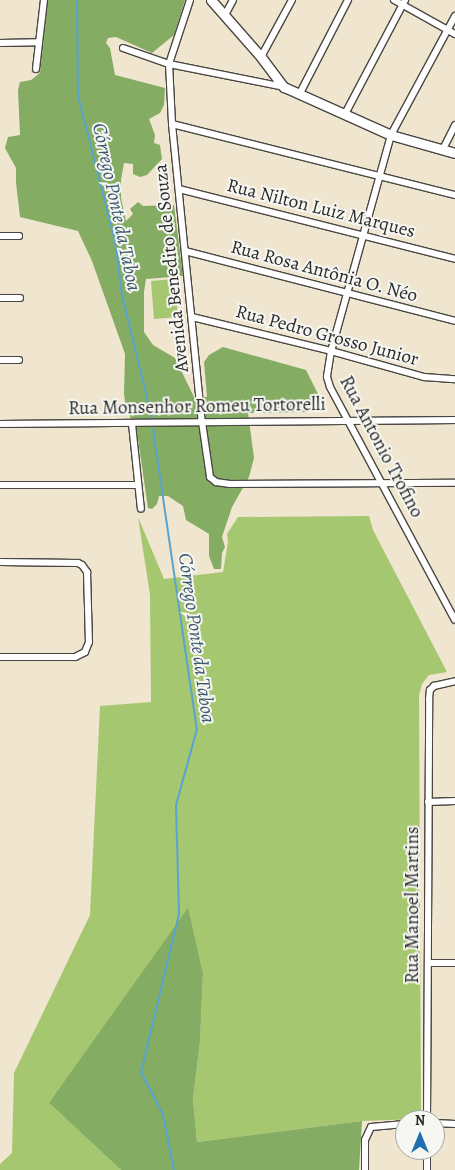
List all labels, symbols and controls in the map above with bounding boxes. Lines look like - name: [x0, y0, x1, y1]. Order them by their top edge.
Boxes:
- water label: Córrego Ponte da Taboa: [87, 121, 147, 293]
- street label: Avenida Benedito de Souza: [150, 163, 194, 373]
- street label: Rua Nilton Luiz Marques: [225, 175, 417, 243]
- street label: Rua Rosa Antônia O. Néo: [228, 236, 420, 308]
- street label: Rua Pedro Grosso Junior: [233, 301, 421, 371]
- street label: Rua Antonio Trofino: [334, 372, 428, 522]
- street label: Rua Monsenhor Romeu Tortorelli: [68, 393, 326, 421]
- water label: Córrego Ponte da Taboa: [173, 552, 221, 724]
- street label: Rua Manoel Martins: [402, 826, 424, 984]
- north arrow: [395, 1110, 445, 1160]
- text: N: [415, 1111, 425, 1130]

